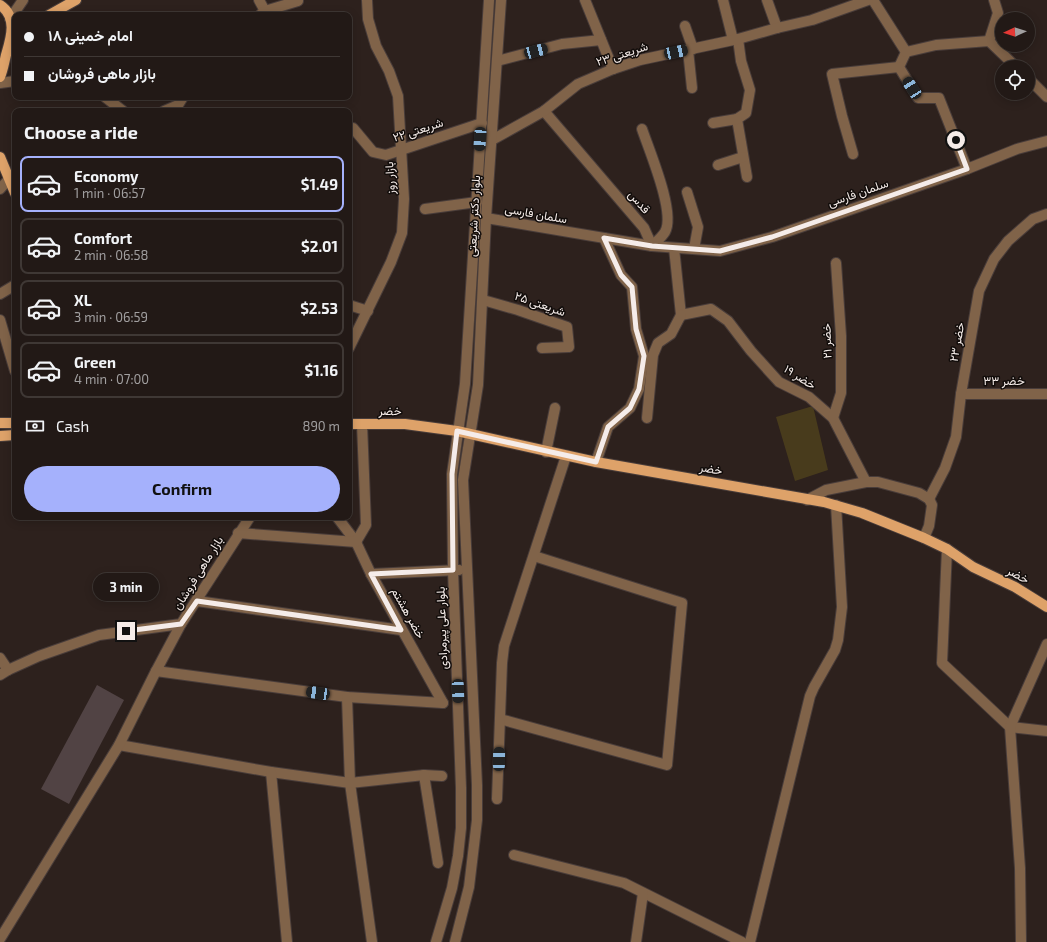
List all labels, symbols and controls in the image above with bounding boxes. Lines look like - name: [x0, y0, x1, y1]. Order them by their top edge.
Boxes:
- north arrow: [995, 12, 1035, 52]
- map controls: [995, 12, 1035, 100]
- text: امام خمینی ۱۸: [48, 26, 133, 44]
- street label: شریعتی ۲۳: [594, 38, 650, 70]
- car: [523, 42, 549, 60]
- car: [663, 44, 689, 60]
- button: locate: [995, 60, 1035, 100]
- text: بازار ماهی فروشان: [48, 64, 156, 82]
- car: [900, 75, 924, 101]
- street label: شریعتی ۲۲: [391, 114, 445, 146]
- text: Choose a ride: [24, 121, 138, 143]
- car: [473, 127, 487, 151]
- route start: [947, 131, 965, 149]
- street label: بازار روز: [381, 161, 399, 196]
- icon: car: [26, 166, 62, 202]
- text: Economy: [74, 167, 139, 185]
- text: $1.49: [301, 175, 338, 193]
- street label: بلوار دکتر شریعتی: [464, 175, 484, 257]
- street label: سلمان فارسی: [826, 175, 890, 211]
- text: 1 min · 06:57: [74, 185, 145, 201]
- street label: قدس: [624, 187, 654, 217]
- street label: سلمان فارسی: [504, 201, 568, 227]
- icon: car: [26, 228, 62, 264]
- text: Comfort: [74, 229, 132, 247]
- text: $2.01: [301, 237, 338, 255]
- text: 2 min · 06:58: [74, 247, 148, 263]
- street label: شریعتی ۲۵: [512, 288, 568, 320]
- icon: car: [26, 290, 62, 326]
- text: XL: [74, 291, 92, 309]
- text: $2.53: [300, 299, 338, 317]
- text: 3 min · 06:59: [74, 309, 148, 325]
- street label: خضر ۲۳: [946, 321, 968, 363]
- street label: خضر ۲۱: [818, 323, 836, 359]
- icon: car: [26, 352, 62, 388]
- text: Green: [74, 353, 116, 371]
- text: $1.16: [304, 361, 338, 379]
- street label: خضر ۱۹: [781, 361, 819, 393]
- text: 4 min · 07:00: [74, 371, 149, 387]
- street label: خضر ۳۳: [983, 373, 1025, 389]
- street label: خضر: [377, 403, 402, 419]
- icon: cash: [24, 415, 46, 437]
- text: Cash: [56, 417, 89, 435]
- text: 890 m: [303, 418, 340, 434]
- street label: خضر: [697, 459, 724, 479]
- button: Confirm: [24, 466, 340, 512]
- street label: بازار ماهی فروشان: [169, 533, 227, 613]
- street label: خضر: [1003, 562, 1032, 587]
- callout: 3 min: [93, 573, 159, 601]
- text: 3 min: [109, 579, 143, 595]
- street label: خضر هشتم: [387, 585, 429, 641]
- street label: بلوار علی پیرمرادی: [433, 586, 451, 670]
- route end: [117, 622, 135, 640]
- car: [452, 679, 464, 703]
- car: [305, 685, 331, 701]
- car: [493, 747, 505, 771]

